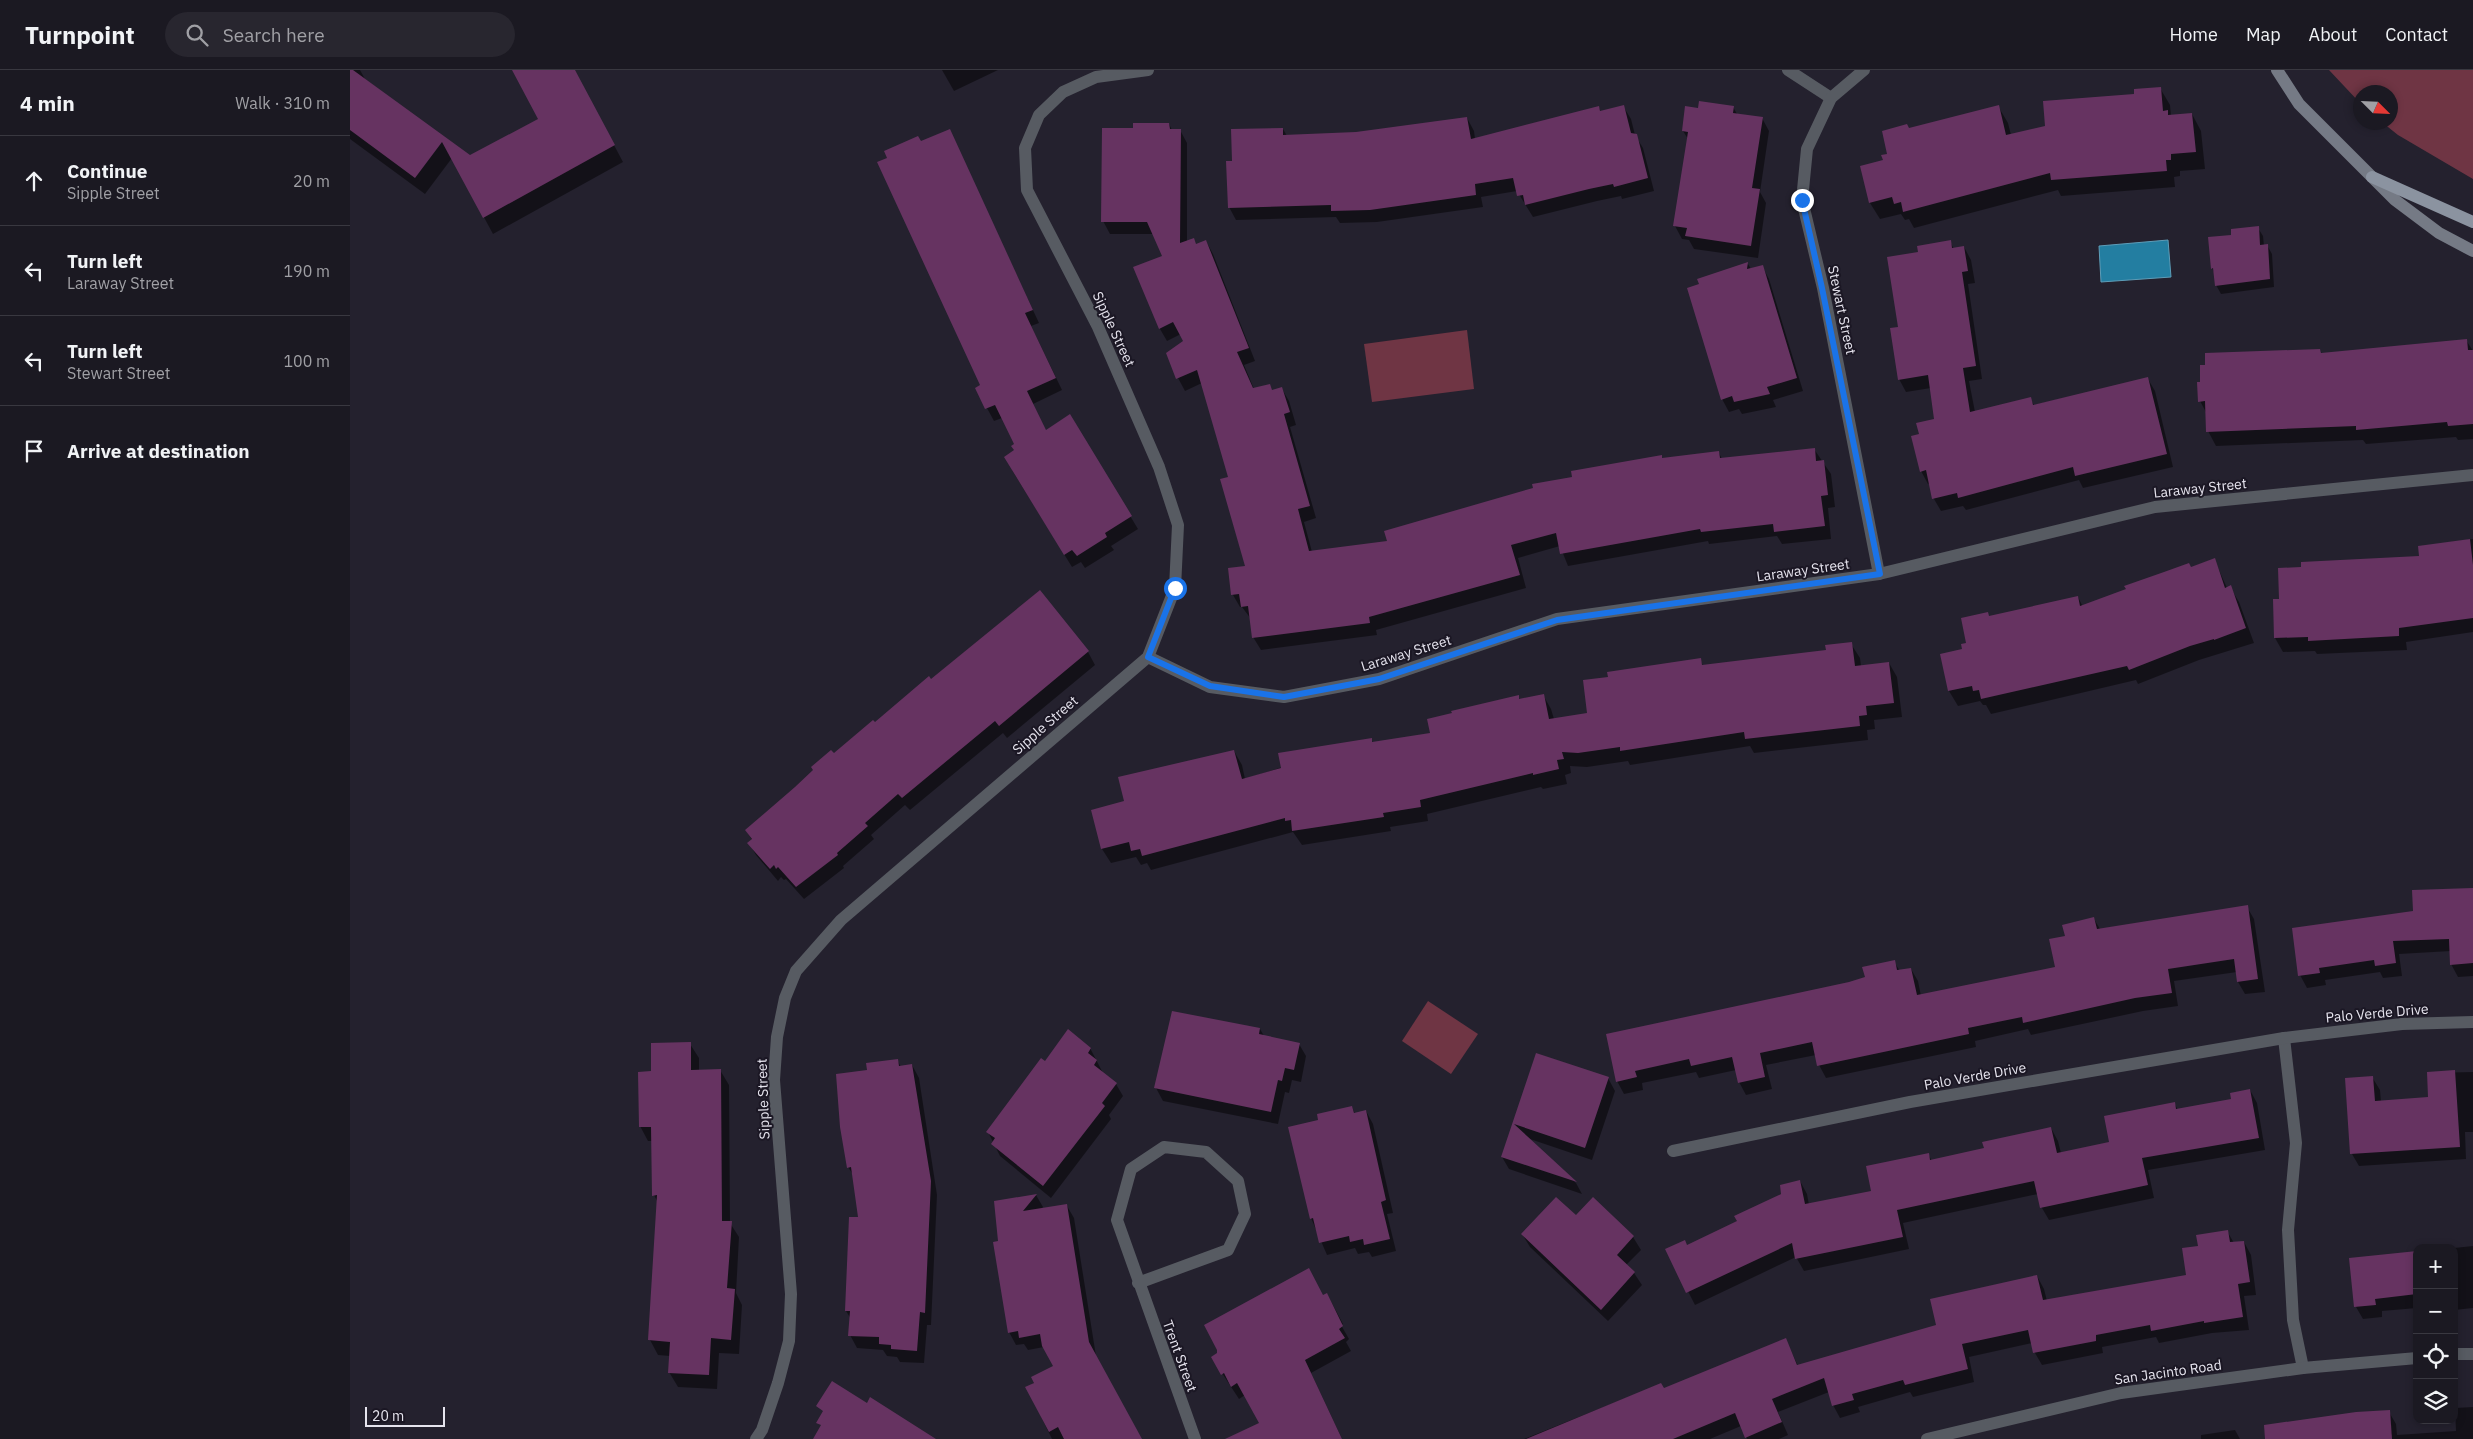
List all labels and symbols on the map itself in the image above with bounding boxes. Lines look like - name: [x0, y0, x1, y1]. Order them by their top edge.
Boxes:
- north arrow: [2353, 85, 2398, 130]
- route end: [1791, 189, 1814, 212]
- street label: Stewart Street: [1824, 264, 1860, 356]
- street label: Sipple Street: [1089, 288, 1139, 370]
- street label: Laraway Street: [2152, 474, 2248, 502]
- street label: Laraway Street: [1755, 555, 1851, 585]
- route start: [1164, 577, 1187, 600]
- street label: Laraway Street: [1359, 631, 1454, 675]
- street label: Sipple Street: [1009, 692, 1082, 758]
- street label: Palo Verde Drive: [2325, 1000, 2430, 1026]
- street label: Sipple Street: [753, 1058, 773, 1140]
- street label: Palo Verde Drive: [1923, 1058, 2028, 1094]
- street label: Trent Street: [1159, 1318, 1201, 1394]
- street label: San Jacinto Road: [2113, 1356, 2223, 1388]
- scale bar: [365, 1404, 445, 1427]

